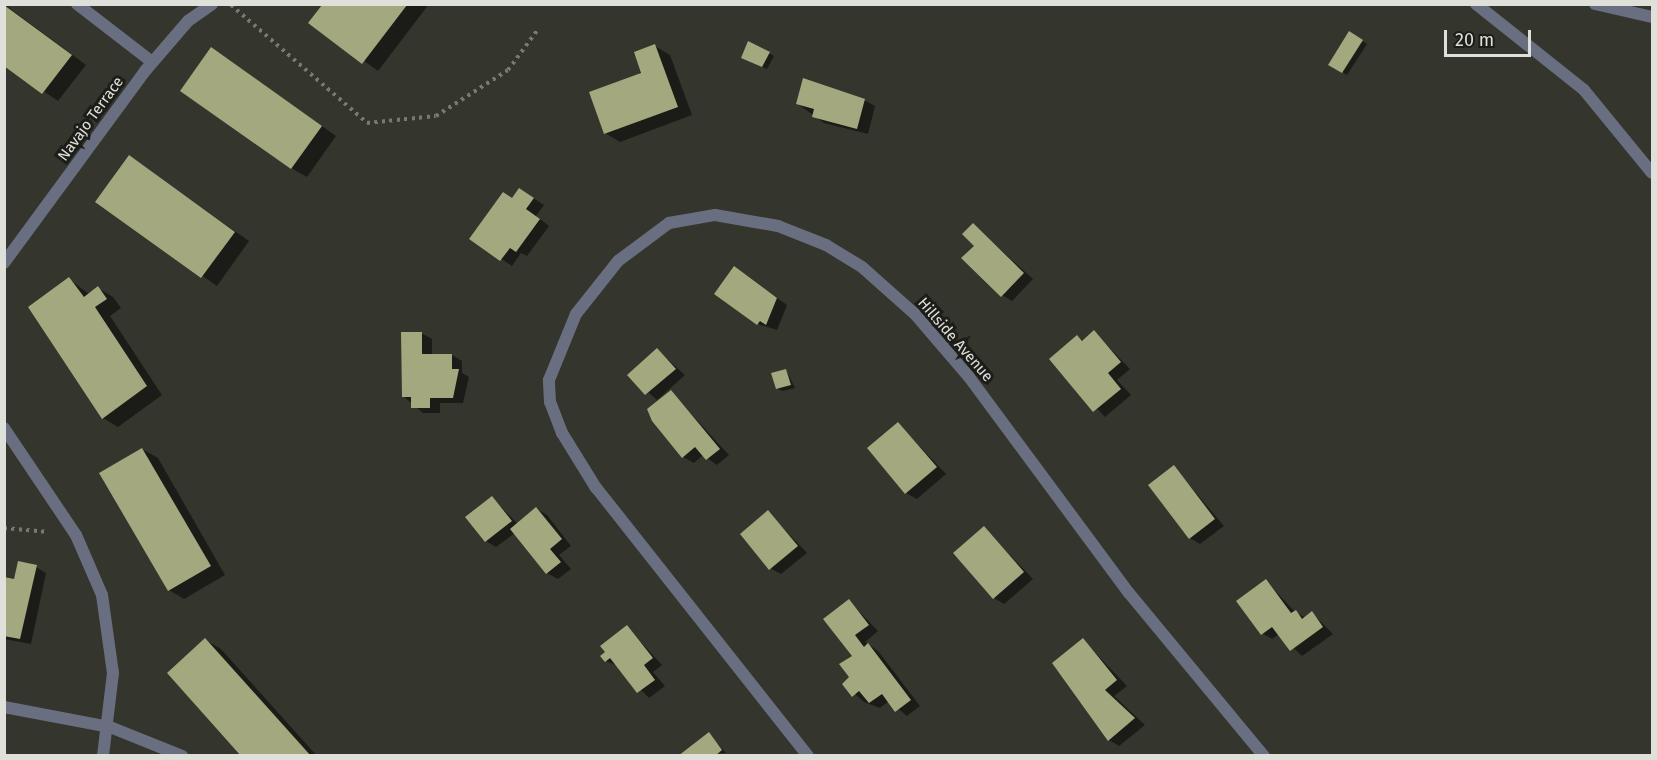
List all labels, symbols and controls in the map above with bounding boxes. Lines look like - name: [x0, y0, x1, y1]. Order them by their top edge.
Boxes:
- scale bar: [1447, 18, 1534, 56]
- text: 20 m: [1455, 29, 1494, 51]
- street label: Navajo Terrace: [54, 73, 128, 165]
- street label: Hillside Avenue: [914, 294, 996, 386]

